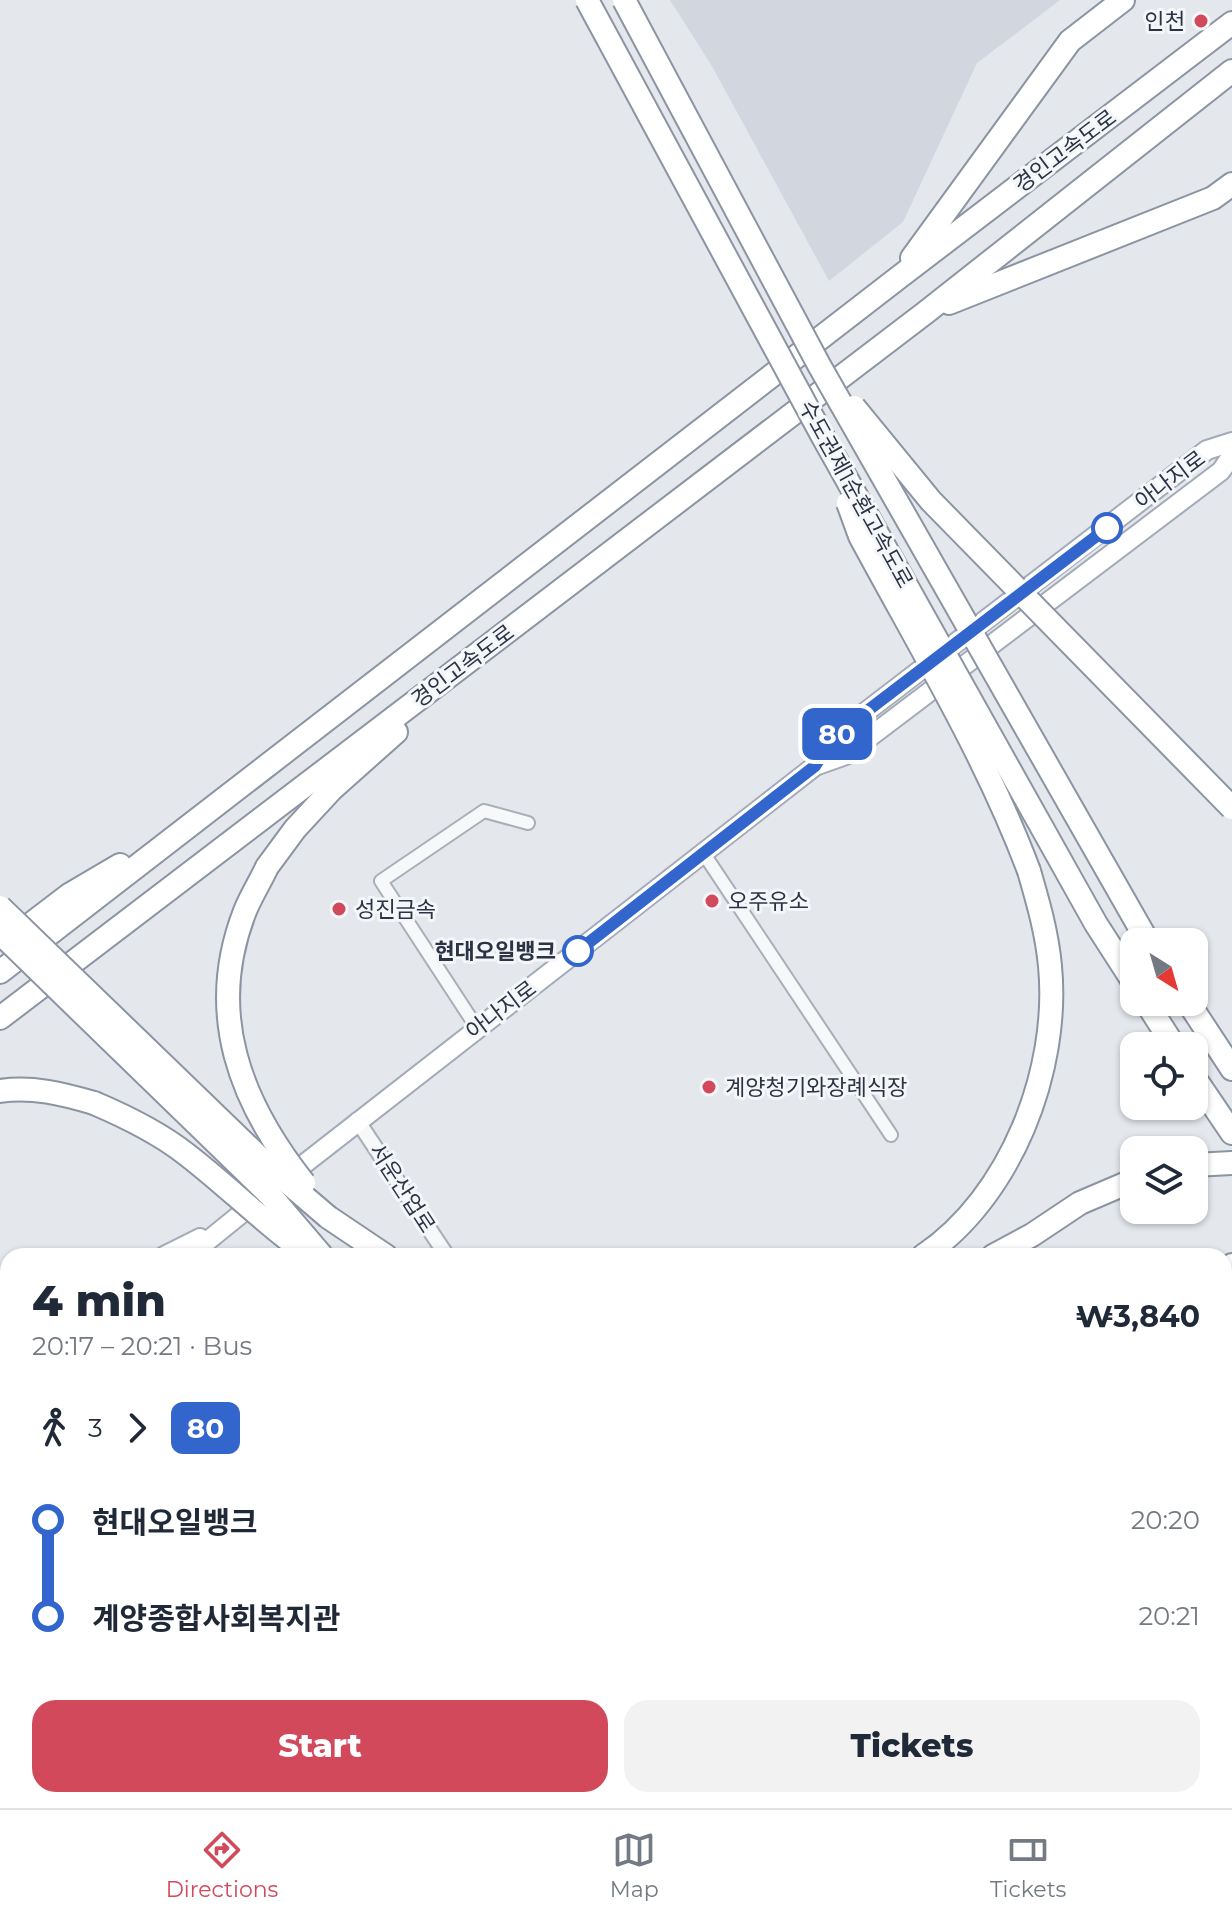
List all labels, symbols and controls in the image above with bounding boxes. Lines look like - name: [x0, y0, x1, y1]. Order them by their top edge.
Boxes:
- place label: 인천: [1145, 8, 1185, 35]
- marker: 인천: [1192, 12, 1210, 30]
- street label: 경인고속도로: [1008, 104, 1122, 198]
- street label: 수도권제1순환고속도로: [793, 395, 919, 593]
- street label: 아나지로: [1130, 445, 1210, 515]
- unlabelled marker: [1092, 513, 1122, 543]
- street label: 경인고속도로: [406, 619, 520, 713]
- line badge: 80: [801, 708, 873, 760]
- text: 80: [818, 717, 856, 751]
- place label: 오주유소: [728, 888, 809, 915]
- marker: 오주유소: [703, 892, 721, 910]
- place label: 성진금속: [355, 896, 436, 923]
- marker: 성진금속: [330, 900, 348, 918]
- north arrow: [1120, 928, 1208, 1016]
- map controls: [1120, 928, 1208, 1224]
- marker: 현대오일뱅크: [563, 936, 593, 966]
- place label: 현대오일뱅크: [435, 938, 556, 965]
- street label: 아나지로: [461, 975, 541, 1045]
- button: locate: [1120, 1032, 1208, 1120]
- place label: 계양청기와장례식장: [725, 1074, 907, 1101]
- marker: 계양청기와장례식장: [700, 1078, 718, 1096]
- button: layers: [1120, 1136, 1208, 1224]
- street label: 서운산업로: [363, 1138, 441, 1238]
- text: 4 min: [32, 1273, 166, 1327]
- text: ₩3,840: [1076, 1298, 1200, 1335]
- text: 20:17 – 20:21 · Bus: [32, 1330, 252, 1362]
- icon: walk: [32, 1406, 76, 1450]
- icon: forward: [115, 1406, 159, 1450]
- text: 80: [187, 1411, 224, 1445]
- text: 3: [88, 1412, 103, 1444]
- text: 현대오일뱅크: [92, 1504, 258, 1541]
- text: 20:20: [1131, 1504, 1200, 1536]
- text: 계양종합사회복지관: [92, 1600, 340, 1637]
- text: 20:21: [1138, 1600, 1200, 1632]
- button: Start: [32, 1700, 608, 1792]
- button: Tickets: [624, 1700, 1200, 1792]
- tab: Directions: [166, 1828, 278, 1903]
- tab: Map: [610, 1828, 659, 1903]
- tab: Tickets: [990, 1828, 1066, 1903]

